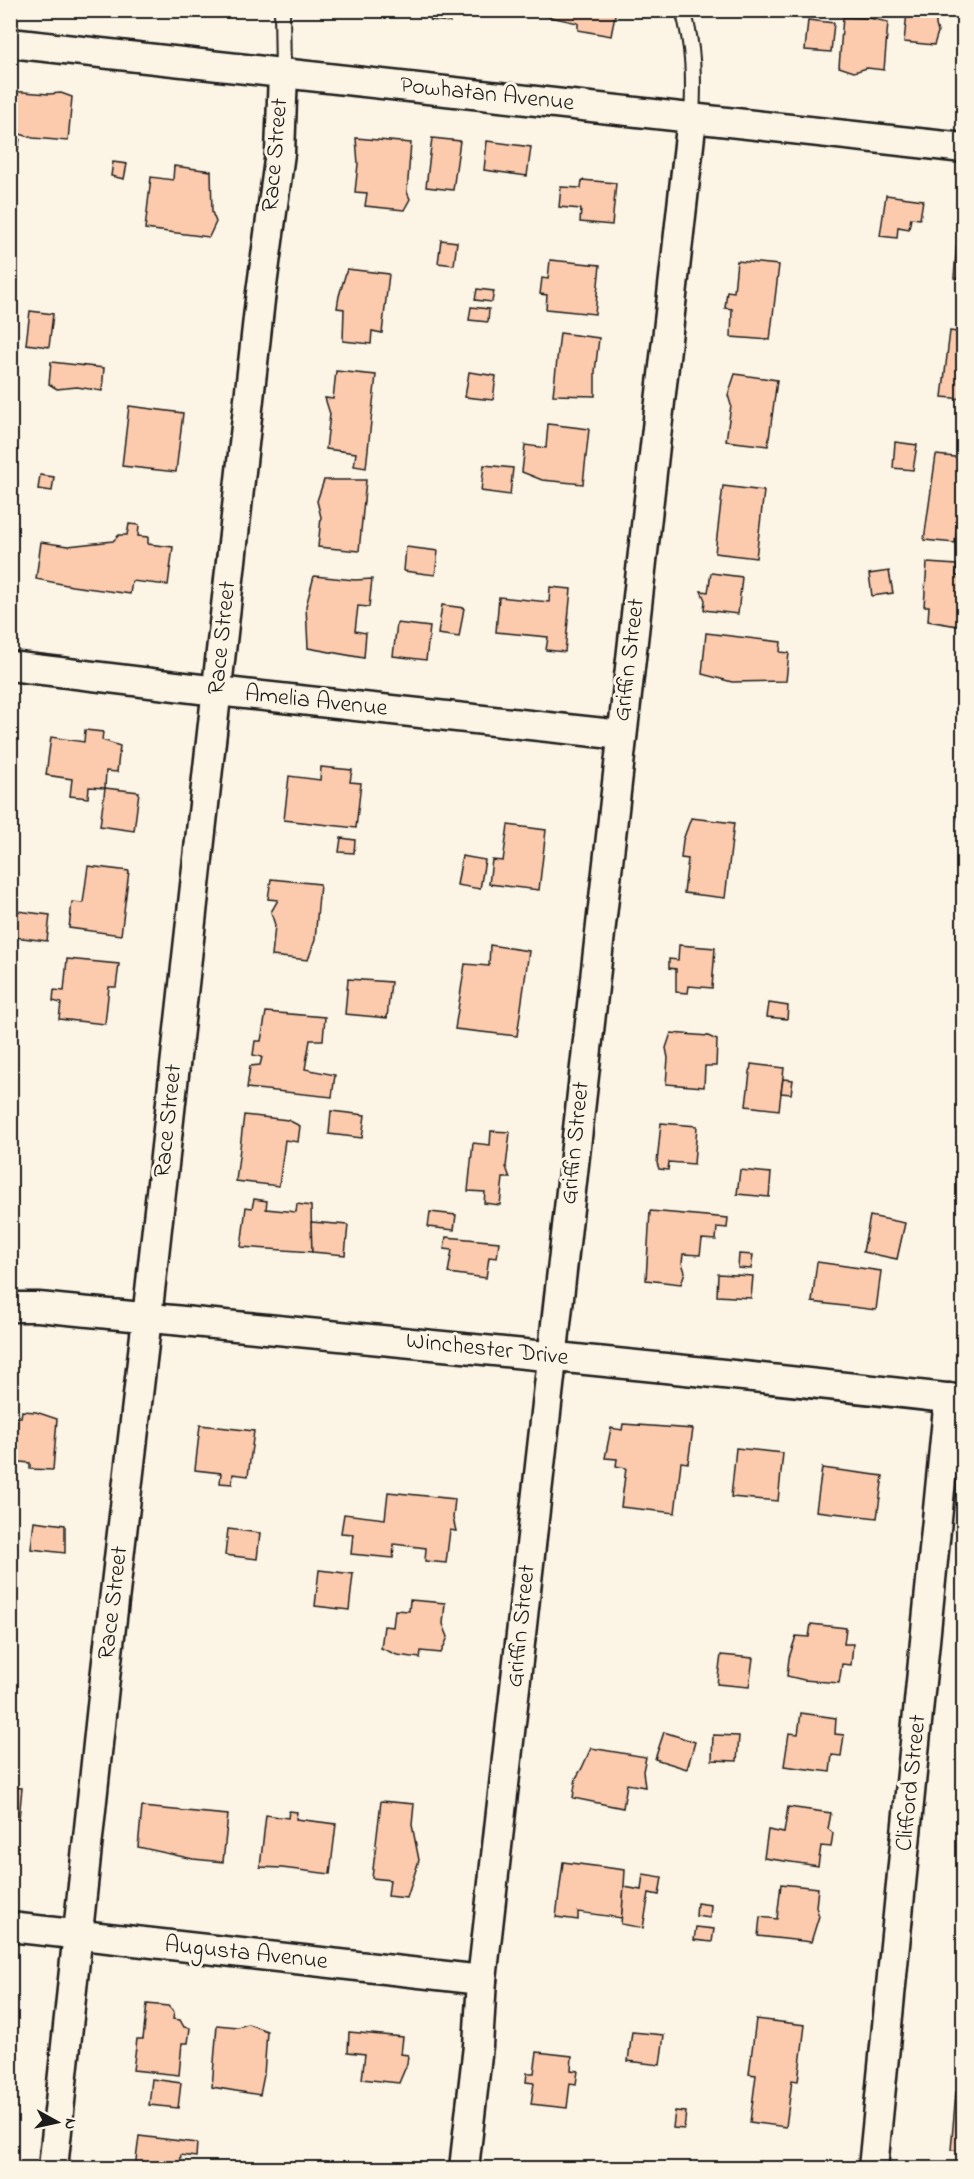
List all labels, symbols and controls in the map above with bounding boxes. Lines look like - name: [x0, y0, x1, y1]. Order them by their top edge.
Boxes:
- street label: Powhatan Avenue: [398, 68, 576, 122]
- street label: Race Street: [254, 97, 298, 213]
- street label: Race Street: [200, 579, 246, 697]
- street label: Griffin Street: [605, 597, 655, 723]
- street label: Amelia Avenue: [243, 677, 389, 727]
- street label: Race Street: [146, 1062, 192, 1180]
- street label: Griffin Street: [552, 1080, 600, 1206]
- street label: Winchester Drive: [404, 1324, 570, 1376]
- street label: Race Street: [90, 1544, 138, 1662]
- street label: Griffin Street: [498, 1563, 546, 1689]
- street label: Clifford Street: [887, 1713, 937, 1853]
- street label: Augusta Avenue: [163, 1928, 330, 1980]
- north arrow: [27, 2092, 87, 2152]
- text: N: [57, 2117, 83, 2131]

